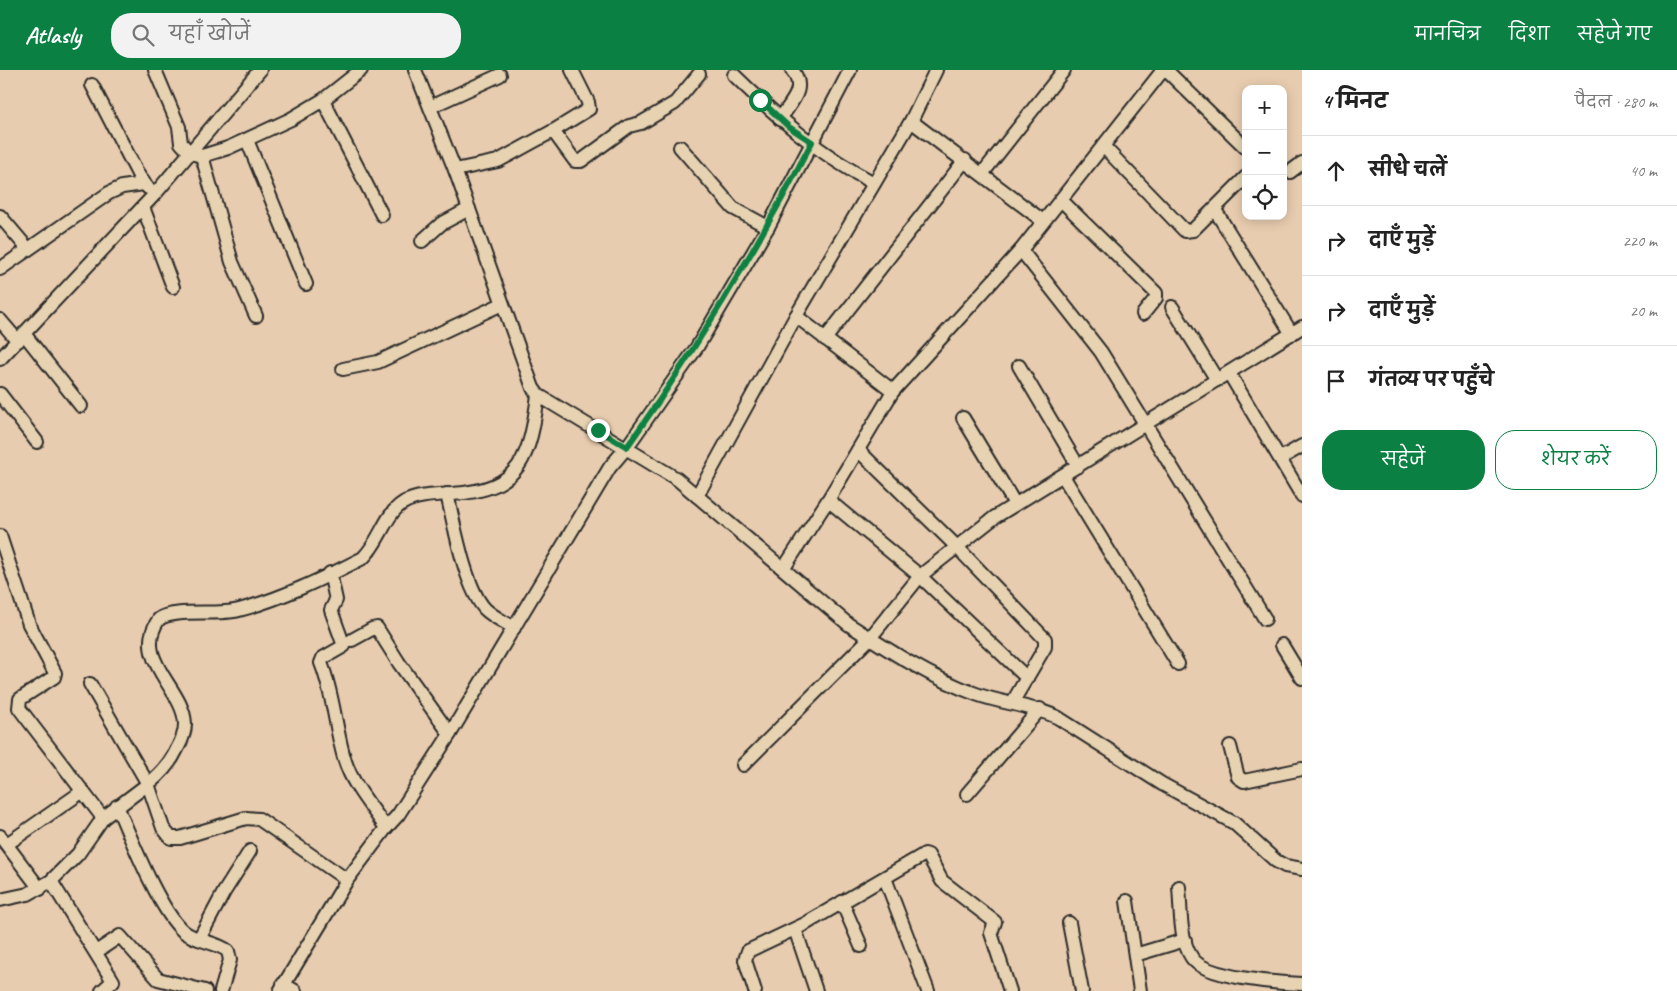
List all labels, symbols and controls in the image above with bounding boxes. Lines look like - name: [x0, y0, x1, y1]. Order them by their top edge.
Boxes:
- search box: [111, 13, 461, 58]
- text: Atlasly: [25, 20, 81, 50]
- icon: search: [129, 21, 157, 49]
- text: यहाँ खोजें: [169, 22, 250, 46]
- text: मानचित्र: [1415, 23, 1481, 45]
- text: दिशा: [1509, 23, 1549, 45]
- text: सहेजे गए: [1577, 23, 1652, 45]
- map controls: [1242, 85, 1287, 220]
- button: +: [1242, 85, 1287, 130]
- text: 4 मिनट: [1322, 88, 1388, 114]
- route start: [749, 89, 772, 112]
- text: पैदल · 280 m: [1575, 92, 1657, 112]
- button: −: [1242, 130, 1287, 175]
- icon: ahead: [1322, 157, 1350, 185]
- text: सीधे चलें: [1369, 158, 1447, 182]
- text: 40 m: [1630, 161, 1657, 181]
- button: locate: [1242, 175, 1287, 220]
- icon: right: [1322, 227, 1350, 255]
- text: दाएँ मुड़ें: [1369, 228, 1435, 252]
- text: 220 m: [1623, 231, 1657, 251]
- icon: right: [1322, 297, 1350, 325]
- text: दाएँ मुड़ें: [1369, 298, 1435, 322]
- text: 20 m: [1630, 301, 1657, 321]
- icon: arrive: [1322, 367, 1350, 395]
- text: गंतव्य पर पहुँचे: [1369, 368, 1494, 392]
- route end: [587, 419, 610, 442]
- button: सहेजें: [1322, 430, 1485, 490]
- button: शेयर करें: [1495, 430, 1657, 490]

